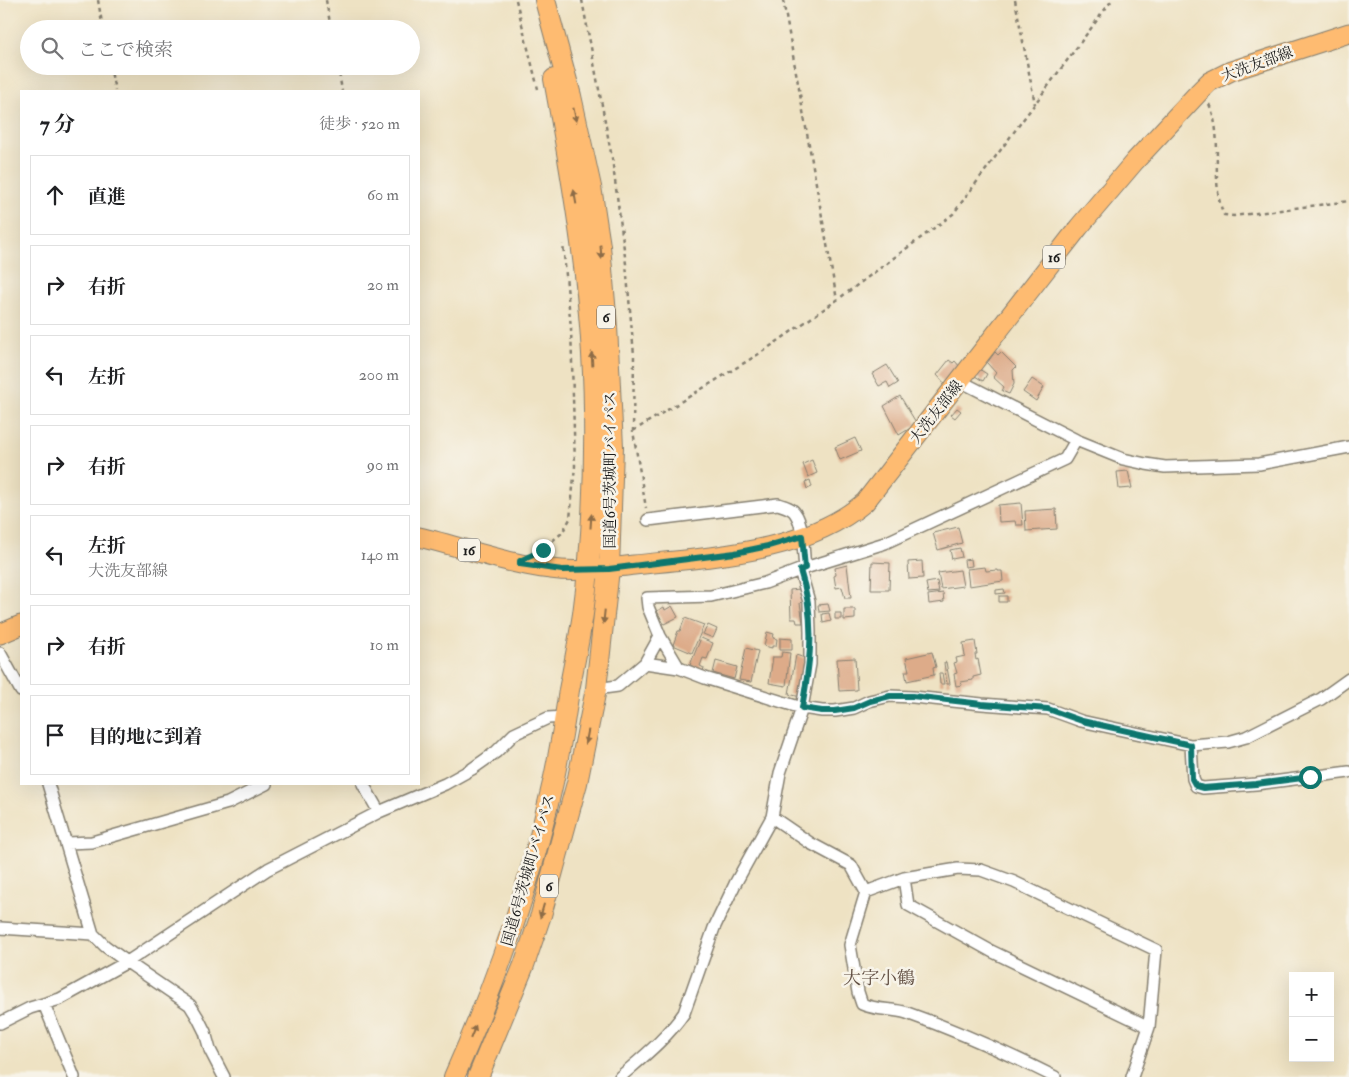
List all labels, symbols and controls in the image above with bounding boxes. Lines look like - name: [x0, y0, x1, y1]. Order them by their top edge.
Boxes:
- search box: [20, 20, 420, 75]
- icon: search: [38, 34, 66, 62]
- text: ここで検索: [78, 38, 173, 62]
- street label: 大洗友部線: [1219, 43, 1296, 86]
- one-way arrow: [571, 107, 579, 123]
- text: 7 分: [40, 111, 75, 138]
- text: 徒歩 · 520 m: [319, 114, 400, 134]
- icon: ahead: [41, 181, 69, 209]
- text: 直進: [88, 185, 126, 209]
- text: 60 m: [367, 185, 399, 205]
- one-way arrow: [570, 189, 578, 205]
- one-way arrow: [597, 245, 605, 261]
- road number: 16: [1043, 246, 1065, 268]
- icon: right: [41, 271, 69, 299]
- text: 右折: [88, 275, 126, 299]
- text: 20 m: [367, 275, 399, 295]
- road number: 6: [597, 306, 615, 328]
- one-way arrow: [587, 350, 595, 366]
- icon: left: [41, 361, 69, 389]
- text: 左折: [88, 365, 126, 389]
- text: 200 m: [359, 365, 399, 385]
- street label: 大洗友部線: [906, 377, 967, 448]
- street label: 国道6号茨城町バイパス: [601, 391, 620, 549]
- icon: right: [41, 451, 69, 479]
- text: 右折: [88, 455, 126, 479]
- text: 90 m: [367, 455, 399, 475]
- one-way arrow: [587, 513, 595, 529]
- text: 左折: [88, 534, 126, 558]
- road number: 16: [458, 538, 480, 562]
- route end: [532, 539, 555, 562]
- icon: left: [41, 541, 69, 569]
- text: 140 m: [361, 545, 399, 565]
- text: 大洗友部線: [88, 561, 168, 581]
- one-way arrow: [600, 610, 608, 626]
- icon: right: [41, 631, 69, 659]
- text: 右折: [88, 635, 126, 659]
- text: 10 m: [369, 635, 399, 655]
- icon: arrive: [41, 721, 69, 749]
- text: 目的地に到着: [88, 725, 202, 749]
- one-way arrow: [583, 729, 591, 745]
- route start: [1299, 766, 1322, 789]
- street label: 国道6号茨城町バイパス: [498, 792, 558, 948]
- road number: 6: [540, 874, 558, 898]
- one-way arrow: [537, 904, 545, 919]
- district label: 大字小鶴: [843, 967, 915, 990]
- map controls: [1289, 972, 1334, 1062]
- button: +: [1289, 972, 1334, 1017]
- button: −: [1289, 1017, 1334, 1062]
- one-way arrow: [470, 1025, 478, 1040]

